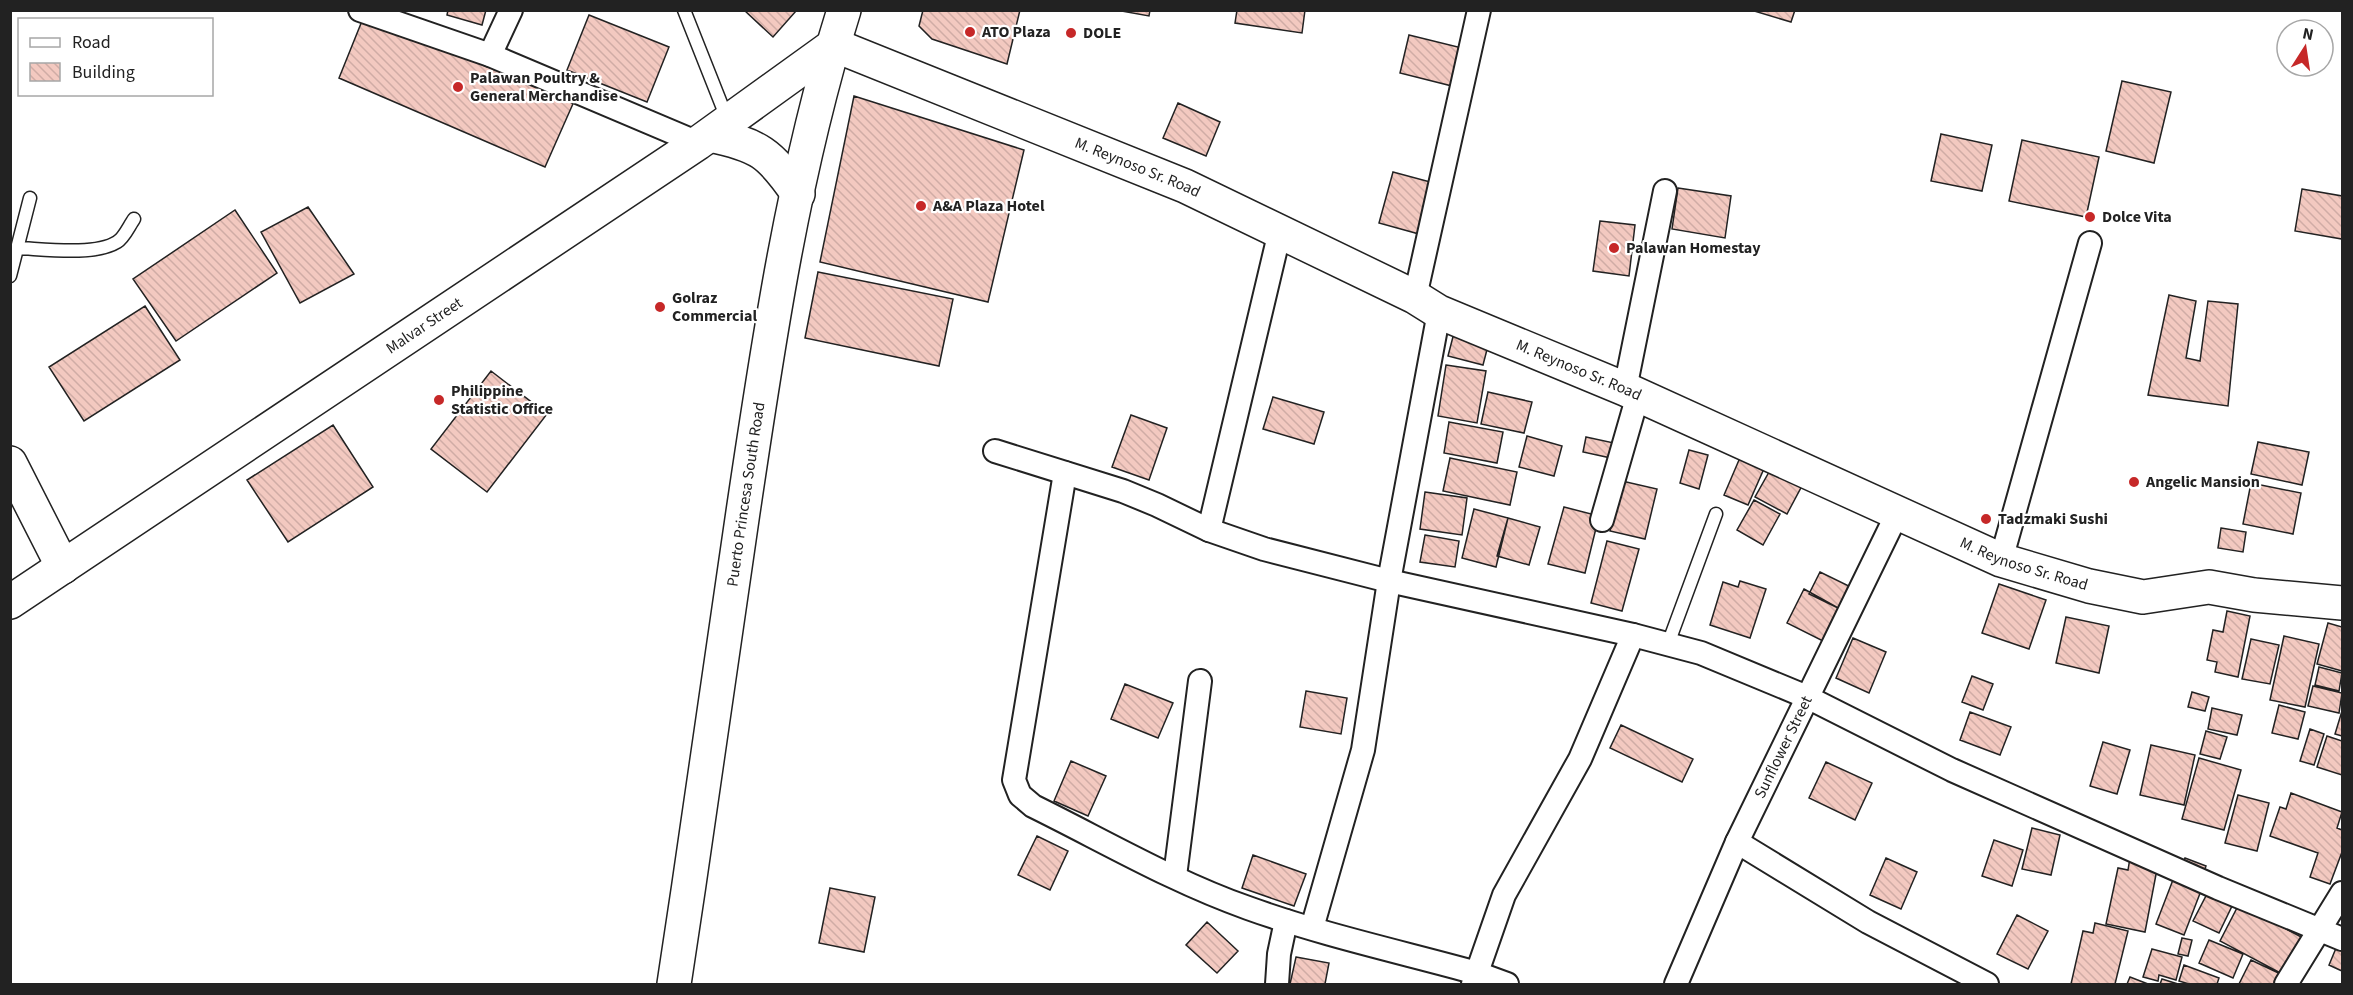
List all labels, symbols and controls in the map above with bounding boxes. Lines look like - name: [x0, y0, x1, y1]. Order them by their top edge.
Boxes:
- legend: [18, 18, 213, 96]
- north arrow: [2275, 18, 2335, 78]
- place label: ATO Plaza: [981, 21, 1051, 43]
- place label: DOLE: [1083, 22, 1121, 44]
- text: N: [2300, 22, 2315, 46]
- marker: ATO Plaza: [963, 25, 977, 39]
- marker: DOLE: [1064, 26, 1078, 40]
- text: Road: [72, 30, 111, 55]
- text: Building: [72, 60, 135, 85]
- place label: Palawan Poultry & General Merchandise: [470, 67, 618, 107]
- marker: Palawan Poultry & General Merchandise: [451, 80, 465, 94]
- street label: M. Reynoso Sr. Road: [1071, 132, 1204, 203]
- place label: A&A Plaza Hotel: [932, 195, 1045, 217]
- marker: A&A Plaza Hotel: [914, 199, 928, 213]
- place label: Dolce Vita: [2102, 206, 2172, 228]
- marker: Dolce Vita: [2083, 210, 2097, 224]
- place label: Palawan Homestay: [1626, 237, 1761, 259]
- marker: Palawan Homestay: [1607, 241, 1621, 255]
- place label: Golraz Commercial: [672, 287, 757, 327]
- street label: Malvar Street: [382, 292, 467, 359]
- marker: Golraz Commercial: [653, 300, 667, 314]
- street label: M. Reynoso Sr. Road: [1513, 334, 1645, 406]
- place label: Philippine Statistic Office: [451, 380, 553, 420]
- marker: Philippine Statistic Office: [432, 393, 446, 407]
- street label: Puerto Princesa South Road: [721, 400, 770, 588]
- place label: Angelic Mansion: [2145, 471, 2260, 493]
- marker: Angelic Mansion: [2127, 475, 2141, 489]
- place label: Tadzmaki Sushi: [1998, 508, 2108, 530]
- marker: Tadzmaki Sushi: [1979, 512, 1993, 526]
- street label: M. Reynoso Sr. Road: [1956, 532, 2090, 596]
- street label: Sunflower Street: [1749, 692, 1818, 802]

